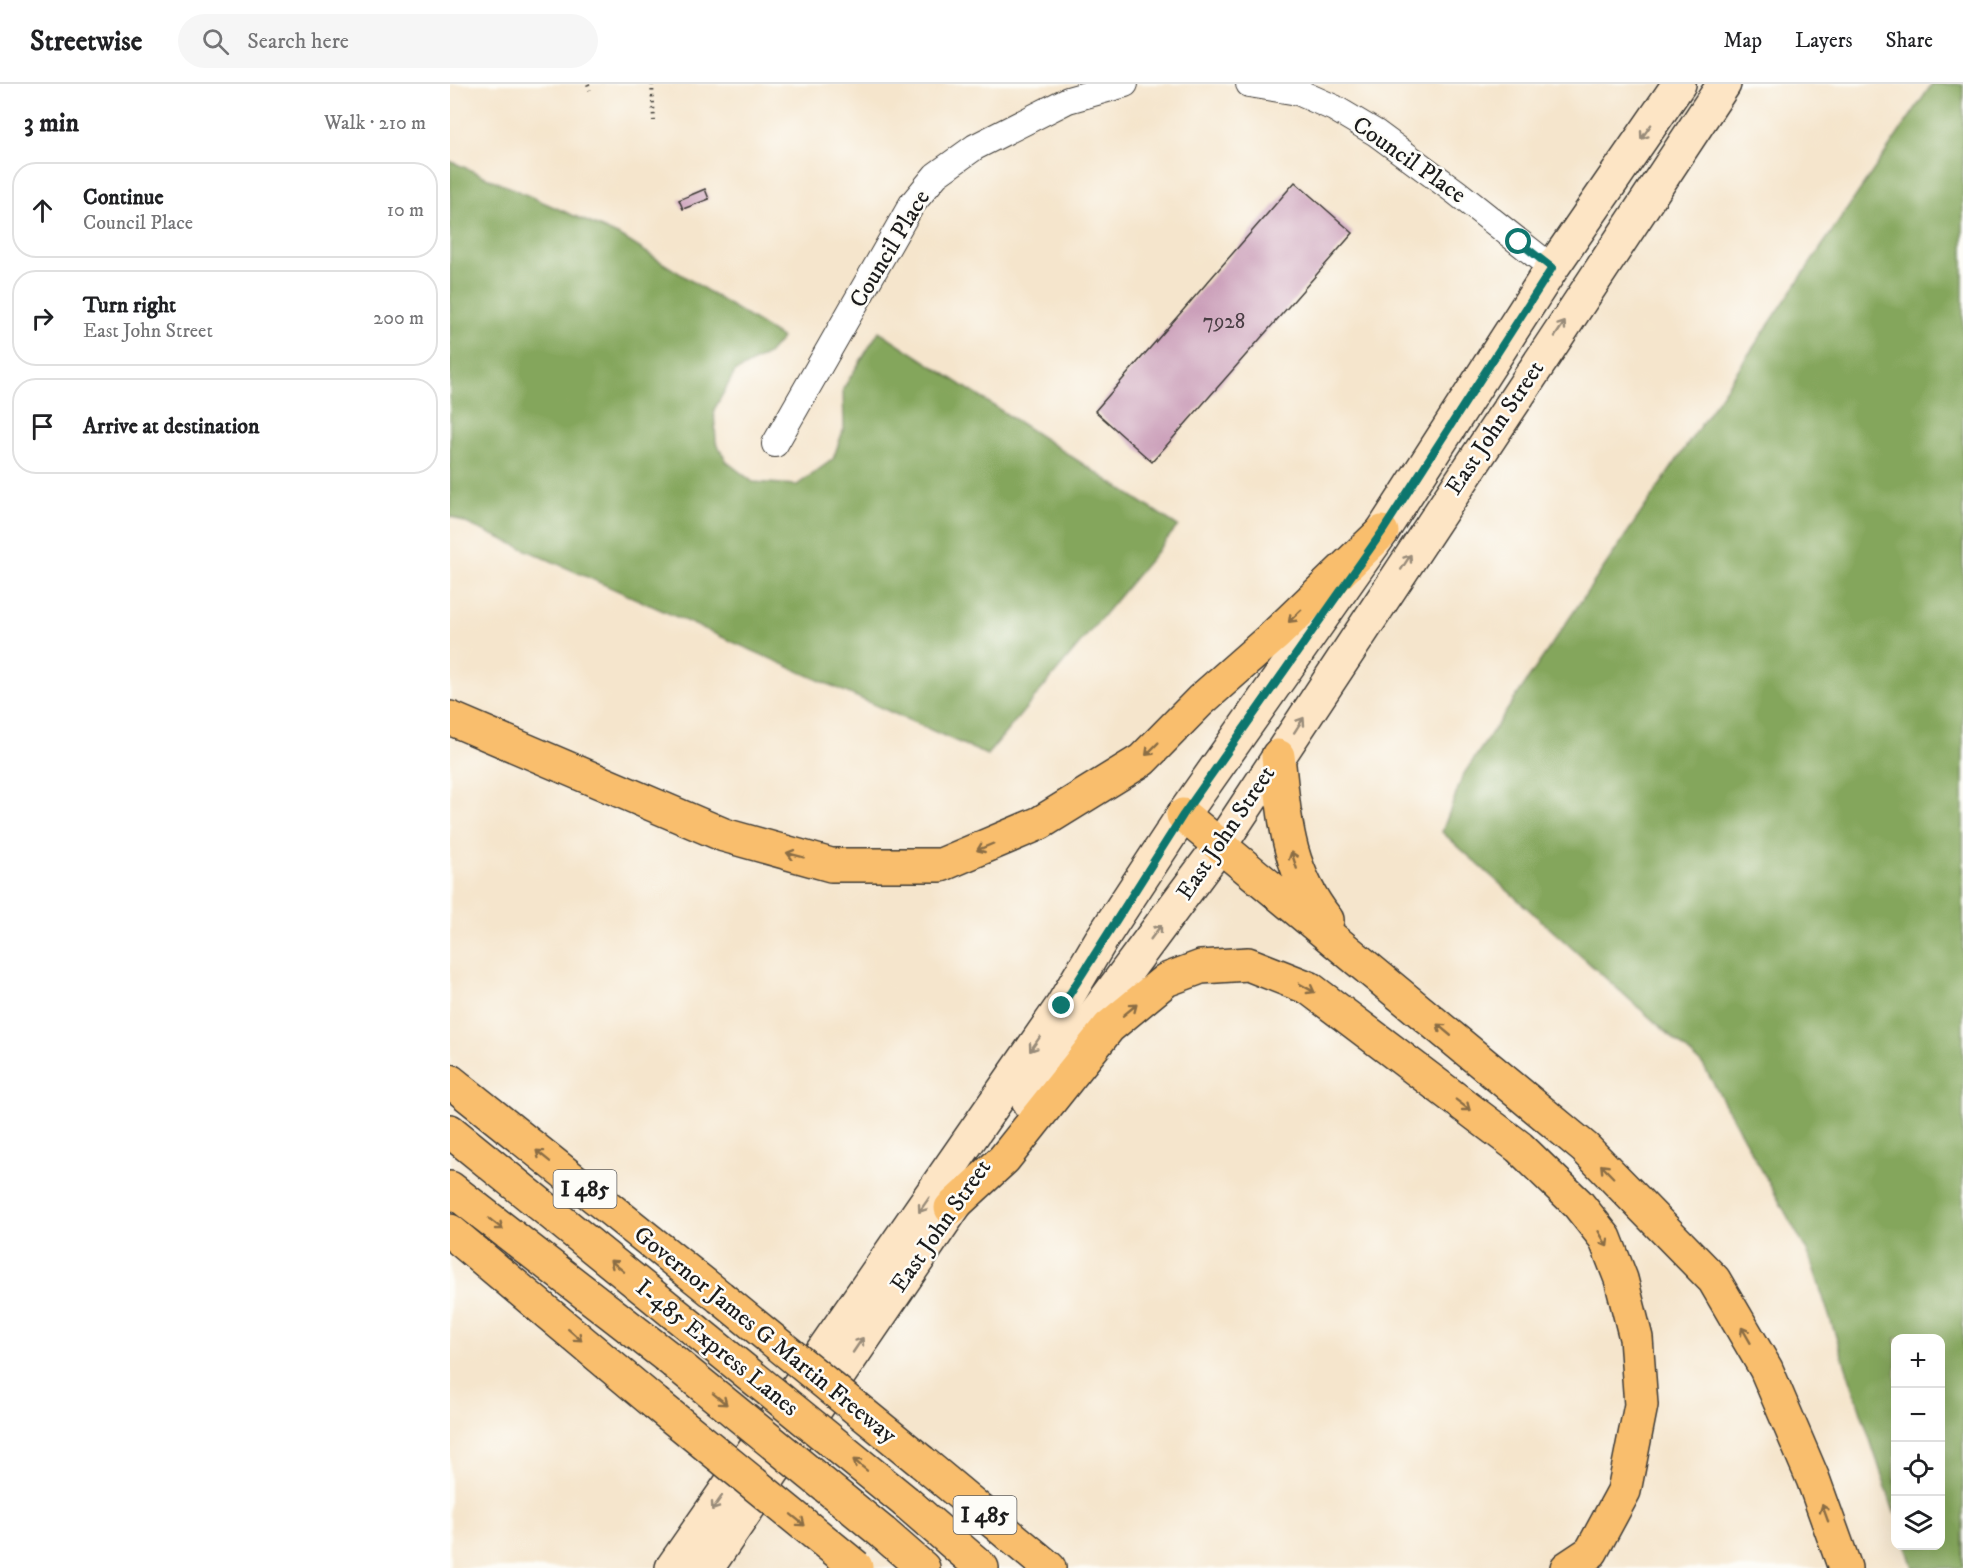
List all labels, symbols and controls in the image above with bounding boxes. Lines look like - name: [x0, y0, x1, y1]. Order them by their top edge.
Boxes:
- search box: [178, 14, 598, 68]
- text: Streetwise: [30, 24, 142, 59]
- icon: search: [199, 25, 232, 58]
- text: Search here: [247, 28, 349, 55]
- text: Map: [1723, 28, 1762, 54]
- text: Layers: [1795, 28, 1853, 54]
- text: Share: [1886, 28, 1933, 54]
- text: 3 min: [24, 107, 79, 140]
- street label: Council Place: [1346, 110, 1472, 210]
- text: Walk · 210 m: [324, 111, 426, 136]
- one-way arrow: [1640, 124, 1652, 140]
- text: Continue: [83, 184, 164, 211]
- street label: Council Place: [843, 185, 937, 313]
- icon: ahead: [26, 194, 59, 227]
- text: 10 m: [387, 198, 424, 223]
- text: Council Place: [83, 211, 193, 236]
- route start: [1505, 228, 1531, 254]
- text: Turn right: [83, 292, 176, 319]
- icon: right: [26, 302, 59, 335]
- text: 200 m: [373, 306, 424, 331]
- house number: 7928: [1203, 309, 1245, 335]
- text: East John Street: [83, 319, 213, 344]
- one-way arrow: [1554, 322, 1566, 338]
- street label: East John Street: [1439, 355, 1551, 501]
- icon: arrive: [26, 410, 59, 443]
- text: Arrive at destination: [83, 413, 260, 440]
- one-way arrow: [1400, 554, 1412, 571]
- one-way arrow: [1287, 609, 1302, 623]
- one-way arrow: [1293, 717, 1305, 733]
- one-way arrow: [1145, 742, 1160, 757]
- street label: East John Street: [1170, 760, 1282, 906]
- one-way arrow: [976, 842, 994, 853]
- one-way arrow: [786, 848, 805, 860]
- one-way arrow: [1288, 851, 1299, 870]
- one-way arrow: [1149, 924, 1162, 940]
- one-way arrow: [1298, 982, 1315, 994]
- route end: [1048, 992, 1074, 1018]
- one-way arrow: [1122, 1003, 1138, 1016]
- one-way arrow: [1436, 1024, 1452, 1037]
- one-way arrow: [1029, 1036, 1041, 1052]
- one-way arrow: [1455, 1098, 1471, 1111]
- one-way arrow: [535, 1149, 551, 1162]
- street label: East John Street: [884, 1153, 998, 1298]
- one-way arrow: [1600, 1164, 1615, 1179]
- road number: I 485: [554, 1170, 616, 1208]
- one-way arrow: [918, 1196, 930, 1212]
- one-way arrow: [488, 1217, 504, 1230]
- street label: Governor James G Martin Freeway: [627, 1220, 903, 1451]
- one-way arrow: [1598, 1230, 1610, 1247]
- one-way arrow: [609, 1260, 625, 1273]
- street label: I-485 Express Lanes: [629, 1273, 805, 1423]
- one-way arrow: [1739, 1327, 1751, 1344]
- one-way arrow: [567, 1329, 583, 1342]
- map controls: [1891, 1334, 1945, 1550]
- button: +: [1891, 1334, 1945, 1388]
- one-way arrow: [851, 1337, 864, 1354]
- button: −: [1891, 1388, 1945, 1442]
- one-way arrow: [712, 1393, 728, 1406]
- button: locate: [1891, 1442, 1945, 1496]
- one-way arrow: [852, 1458, 868, 1471]
- one-way arrow: [711, 1494, 723, 1510]
- road number: I 485: [954, 1496, 1016, 1534]
- button: layers: [1891, 1496, 1945, 1550]
- one-way arrow: [1818, 1504, 1829, 1523]
- one-way arrow: [790, 1513, 806, 1526]

